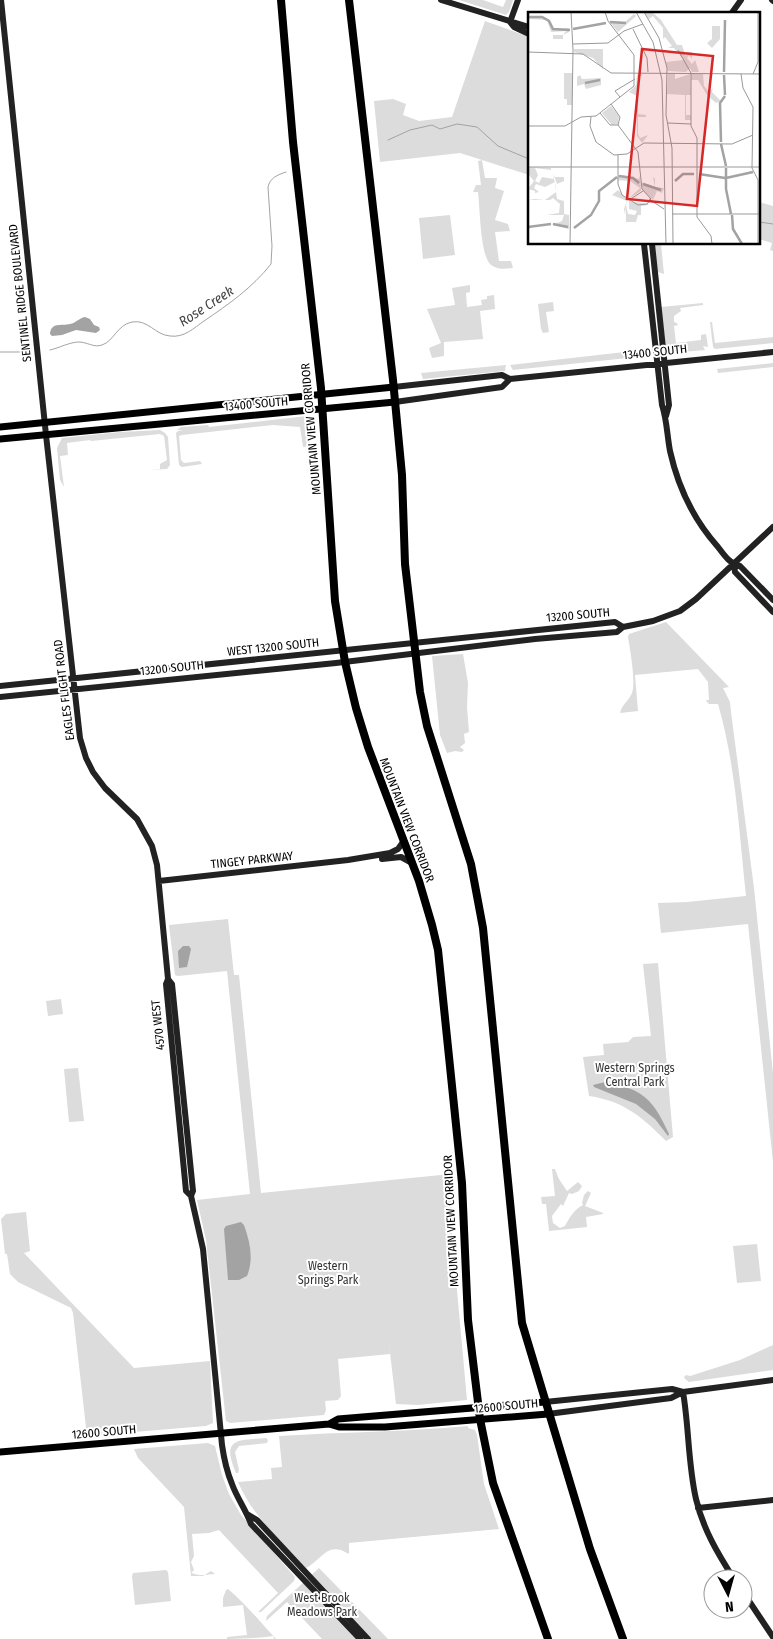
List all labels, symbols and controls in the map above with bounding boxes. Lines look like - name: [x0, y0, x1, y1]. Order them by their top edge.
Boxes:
- inset map: [528, 12, 760, 245]
- street label: SENTINEL RIDGE BOULEVARD: [6, 223, 34, 363]
- water label: Rose Creek: [176, 282, 237, 330]
- street label: 13400 SOUTH: [622, 342, 688, 362]
- street label: MOUNTAIN VIEW CORRIDOR: [298, 362, 324, 495]
- street label: 13400 SOUTH: [223, 394, 289, 414]
- street label: 13200 SOUTH: [546, 605, 610, 625]
- street label: WEST 13200 SOUTH: [226, 635, 320, 659]
- street label: EAGLES FLIGHT ROAD: [51, 639, 77, 741]
- street label: 13200 SOUTH: [139, 658, 205, 678]
- street label: MOUNTAIN VIEW CORRIDOR: [377, 756, 437, 885]
- street label: TINGEY PARKWAY: [210, 849, 294, 871]
- street label: 4570 WEST: [148, 999, 168, 1051]
- park label: Western Springs Central Park: [595, 1061, 675, 1089]
- street label: MOUNTAIN VIEW CORRIDOR: [441, 1154, 461, 1287]
- park label: Western Springs Park: [298, 1259, 359, 1287]
- street label: 12600 SOUTH: [473, 1396, 539, 1416]
- street label: 12600 SOUTH: [71, 1422, 137, 1442]
- north arrow: [703, 1569, 753, 1619]
- park label: West Brook Meadows Park: [287, 1591, 357, 1619]
- text: N: [724, 1598, 734, 1615]

